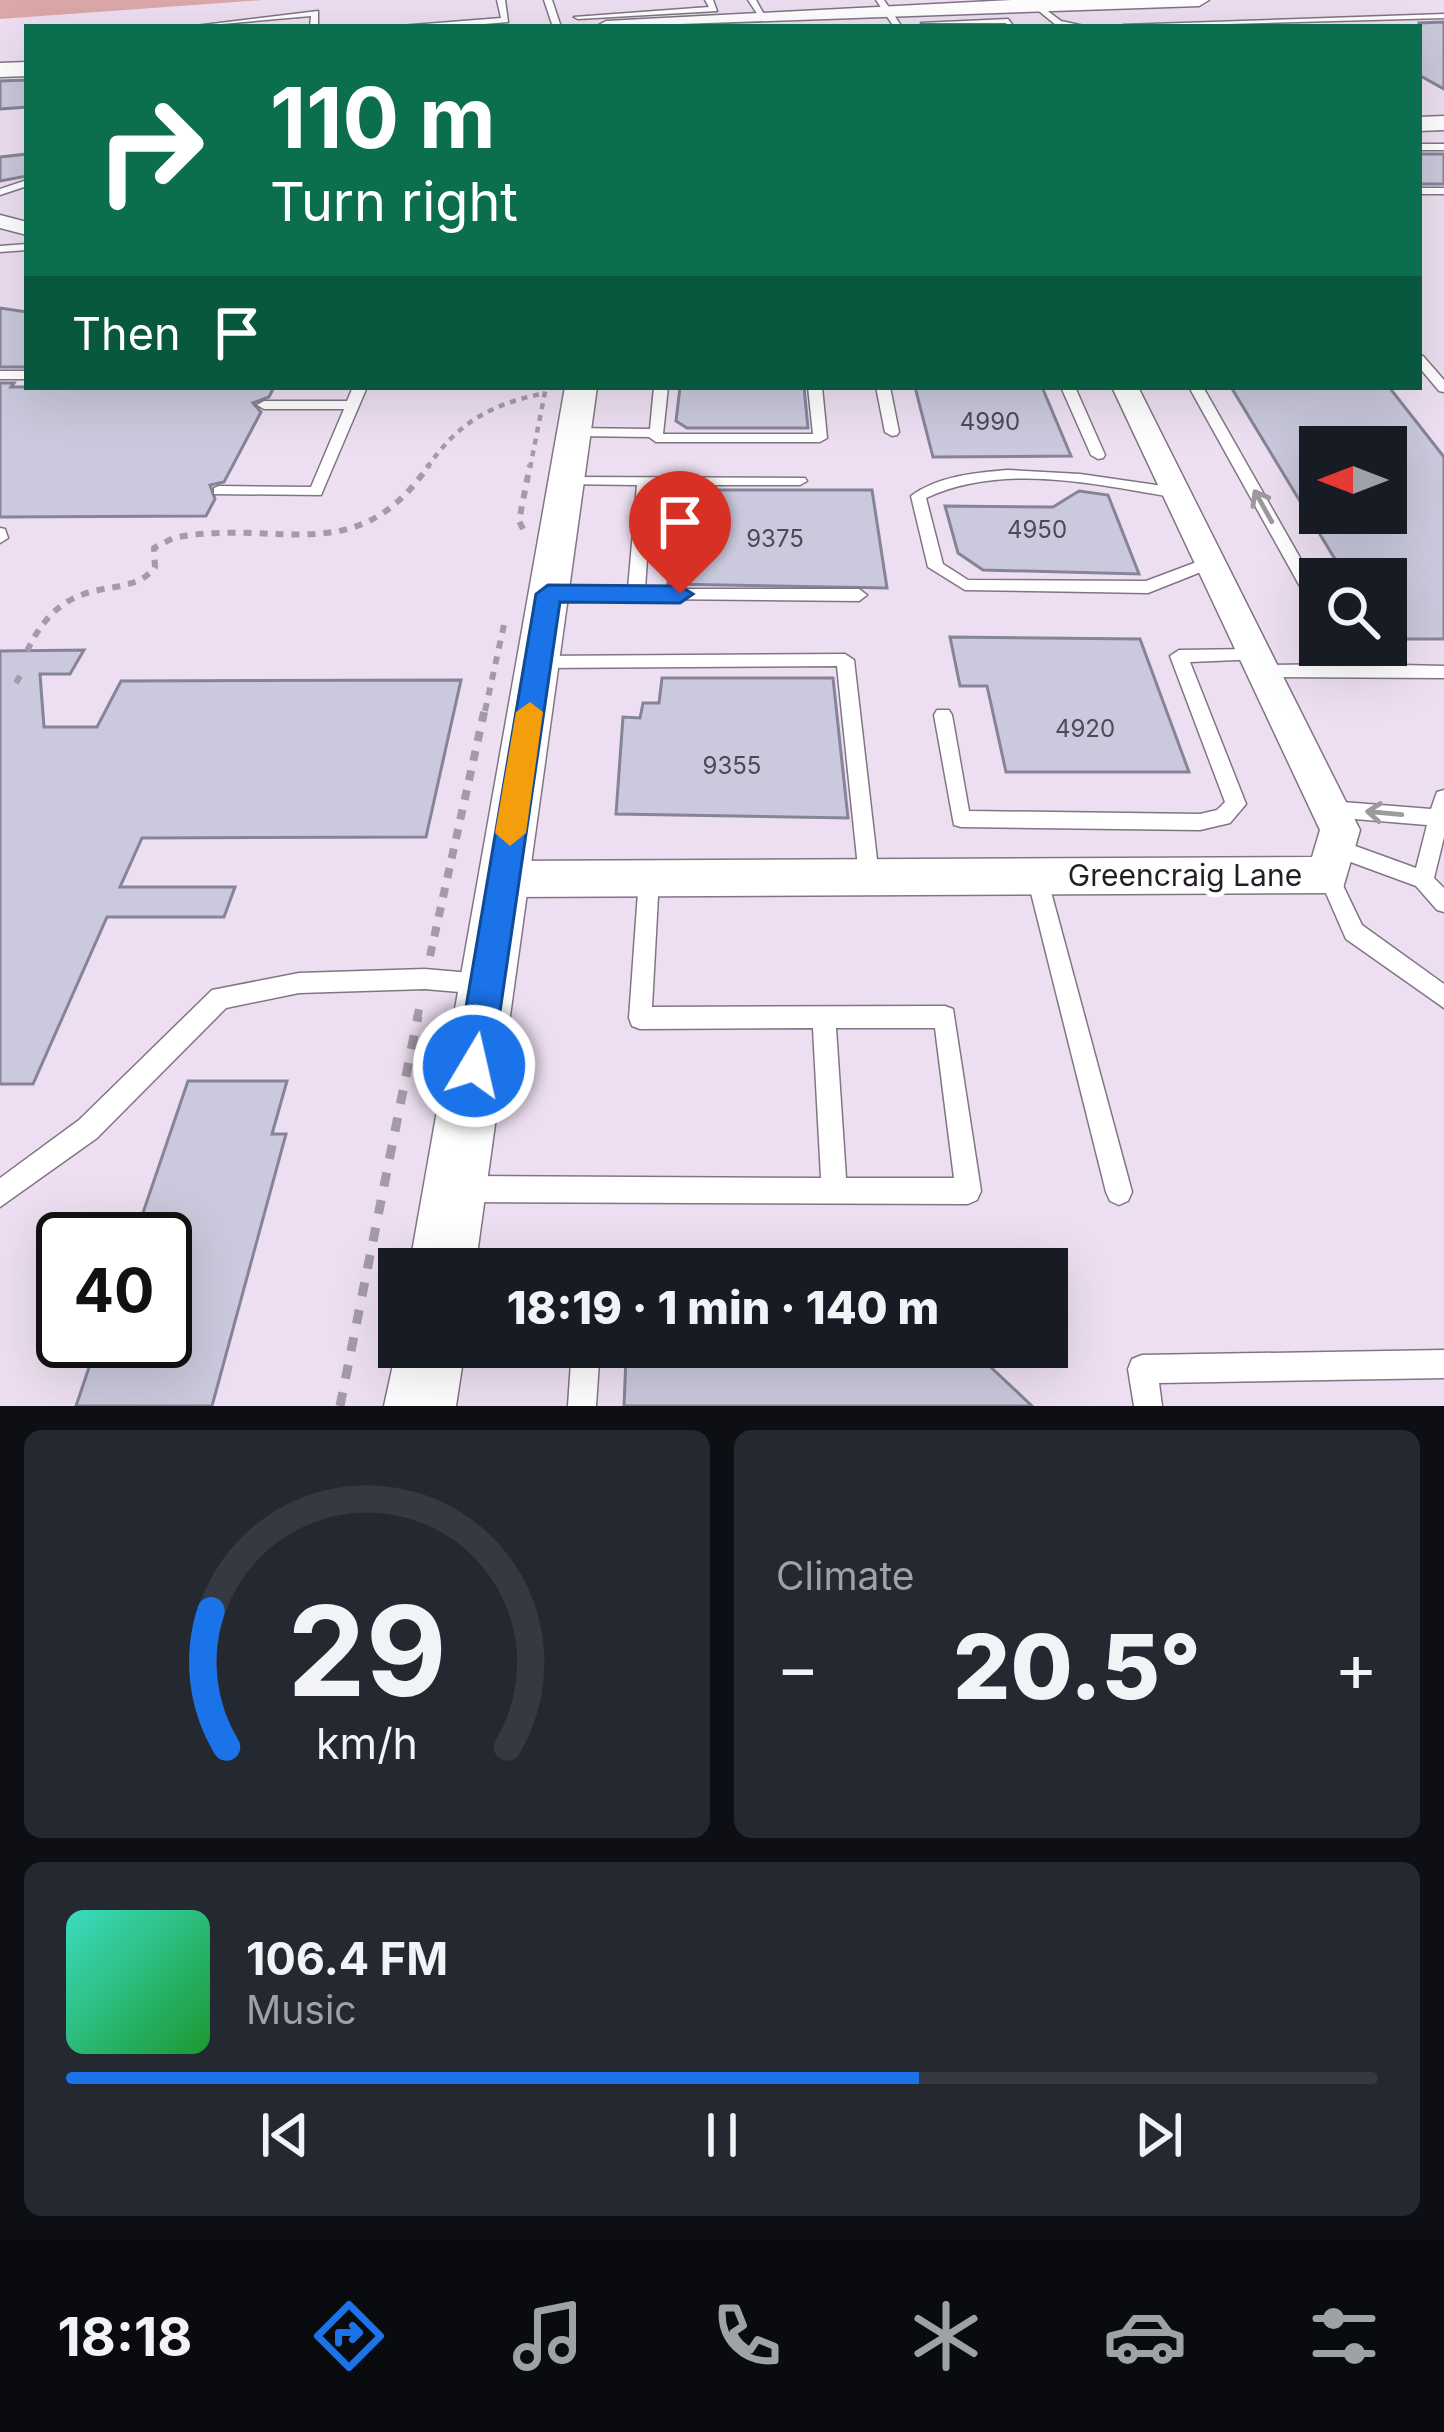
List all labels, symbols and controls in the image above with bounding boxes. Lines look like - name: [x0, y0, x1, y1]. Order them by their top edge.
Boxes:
- text: 110 m: [270, 67, 496, 168]
- icon: right: [72, 72, 228, 228]
- text: Turn right: [270, 169, 518, 234]
- icon: arrive: [204, 300, 270, 366]
- text: Then: [72, 306, 180, 361]
- house number: 4990: [960, 407, 1020, 436]
- north arrow: [1299, 426, 1407, 534]
- map controls: [1299, 426, 1407, 666]
- pin: [629, 471, 731, 594]
- icon: arrive: [647, 489, 713, 555]
- one-way arrow: [1250, 489, 1274, 524]
- house number: 4950: [1007, 515, 1067, 544]
- house number: 9375: [746, 524, 804, 553]
- button: search: [1299, 558, 1407, 666]
- house number: 4920: [1055, 714, 1115, 743]
- house number: 9355: [703, 751, 761, 780]
- one-way arrow: [1365, 802, 1404, 825]
- street label: Greencraig Lane: [1068, 857, 1302, 893]
- position arrow: [411, 1003, 537, 1129]
- speed limit sign: 40: [36, 1212, 192, 1368]
- text: 18:19 · 1 min · 140 m: [507, 1280, 939, 1335]
- text: Climate: [776, 1552, 915, 1599]
- text: 29: [287, 1575, 447, 1726]
- text: 20.5°: [953, 1612, 1201, 1721]
- text: −: [776, 1627, 820, 1707]
- text: +: [1334, 1627, 1378, 1707]
- text: km/h: [316, 1717, 418, 1769]
- text: 106.4 FM: [246, 1931, 448, 1986]
- text: Music: [246, 1986, 357, 2033]
- icon: previous: [252, 2102, 318, 2168]
- icon: pause: [689, 2102, 755, 2168]
- icon: next: [1126, 2102, 1192, 2168]
- icon: directions: [307, 2294, 391, 2378]
- icon: music: [506, 2294, 590, 2378]
- icon: phone: [705, 2294, 789, 2378]
- icon: climate: [904, 2294, 988, 2378]
- icon: car: [1103, 2294, 1187, 2378]
- icon: filters: [1302, 2294, 1386, 2378]
- text: 18:18: [58, 2304, 192, 2369]

